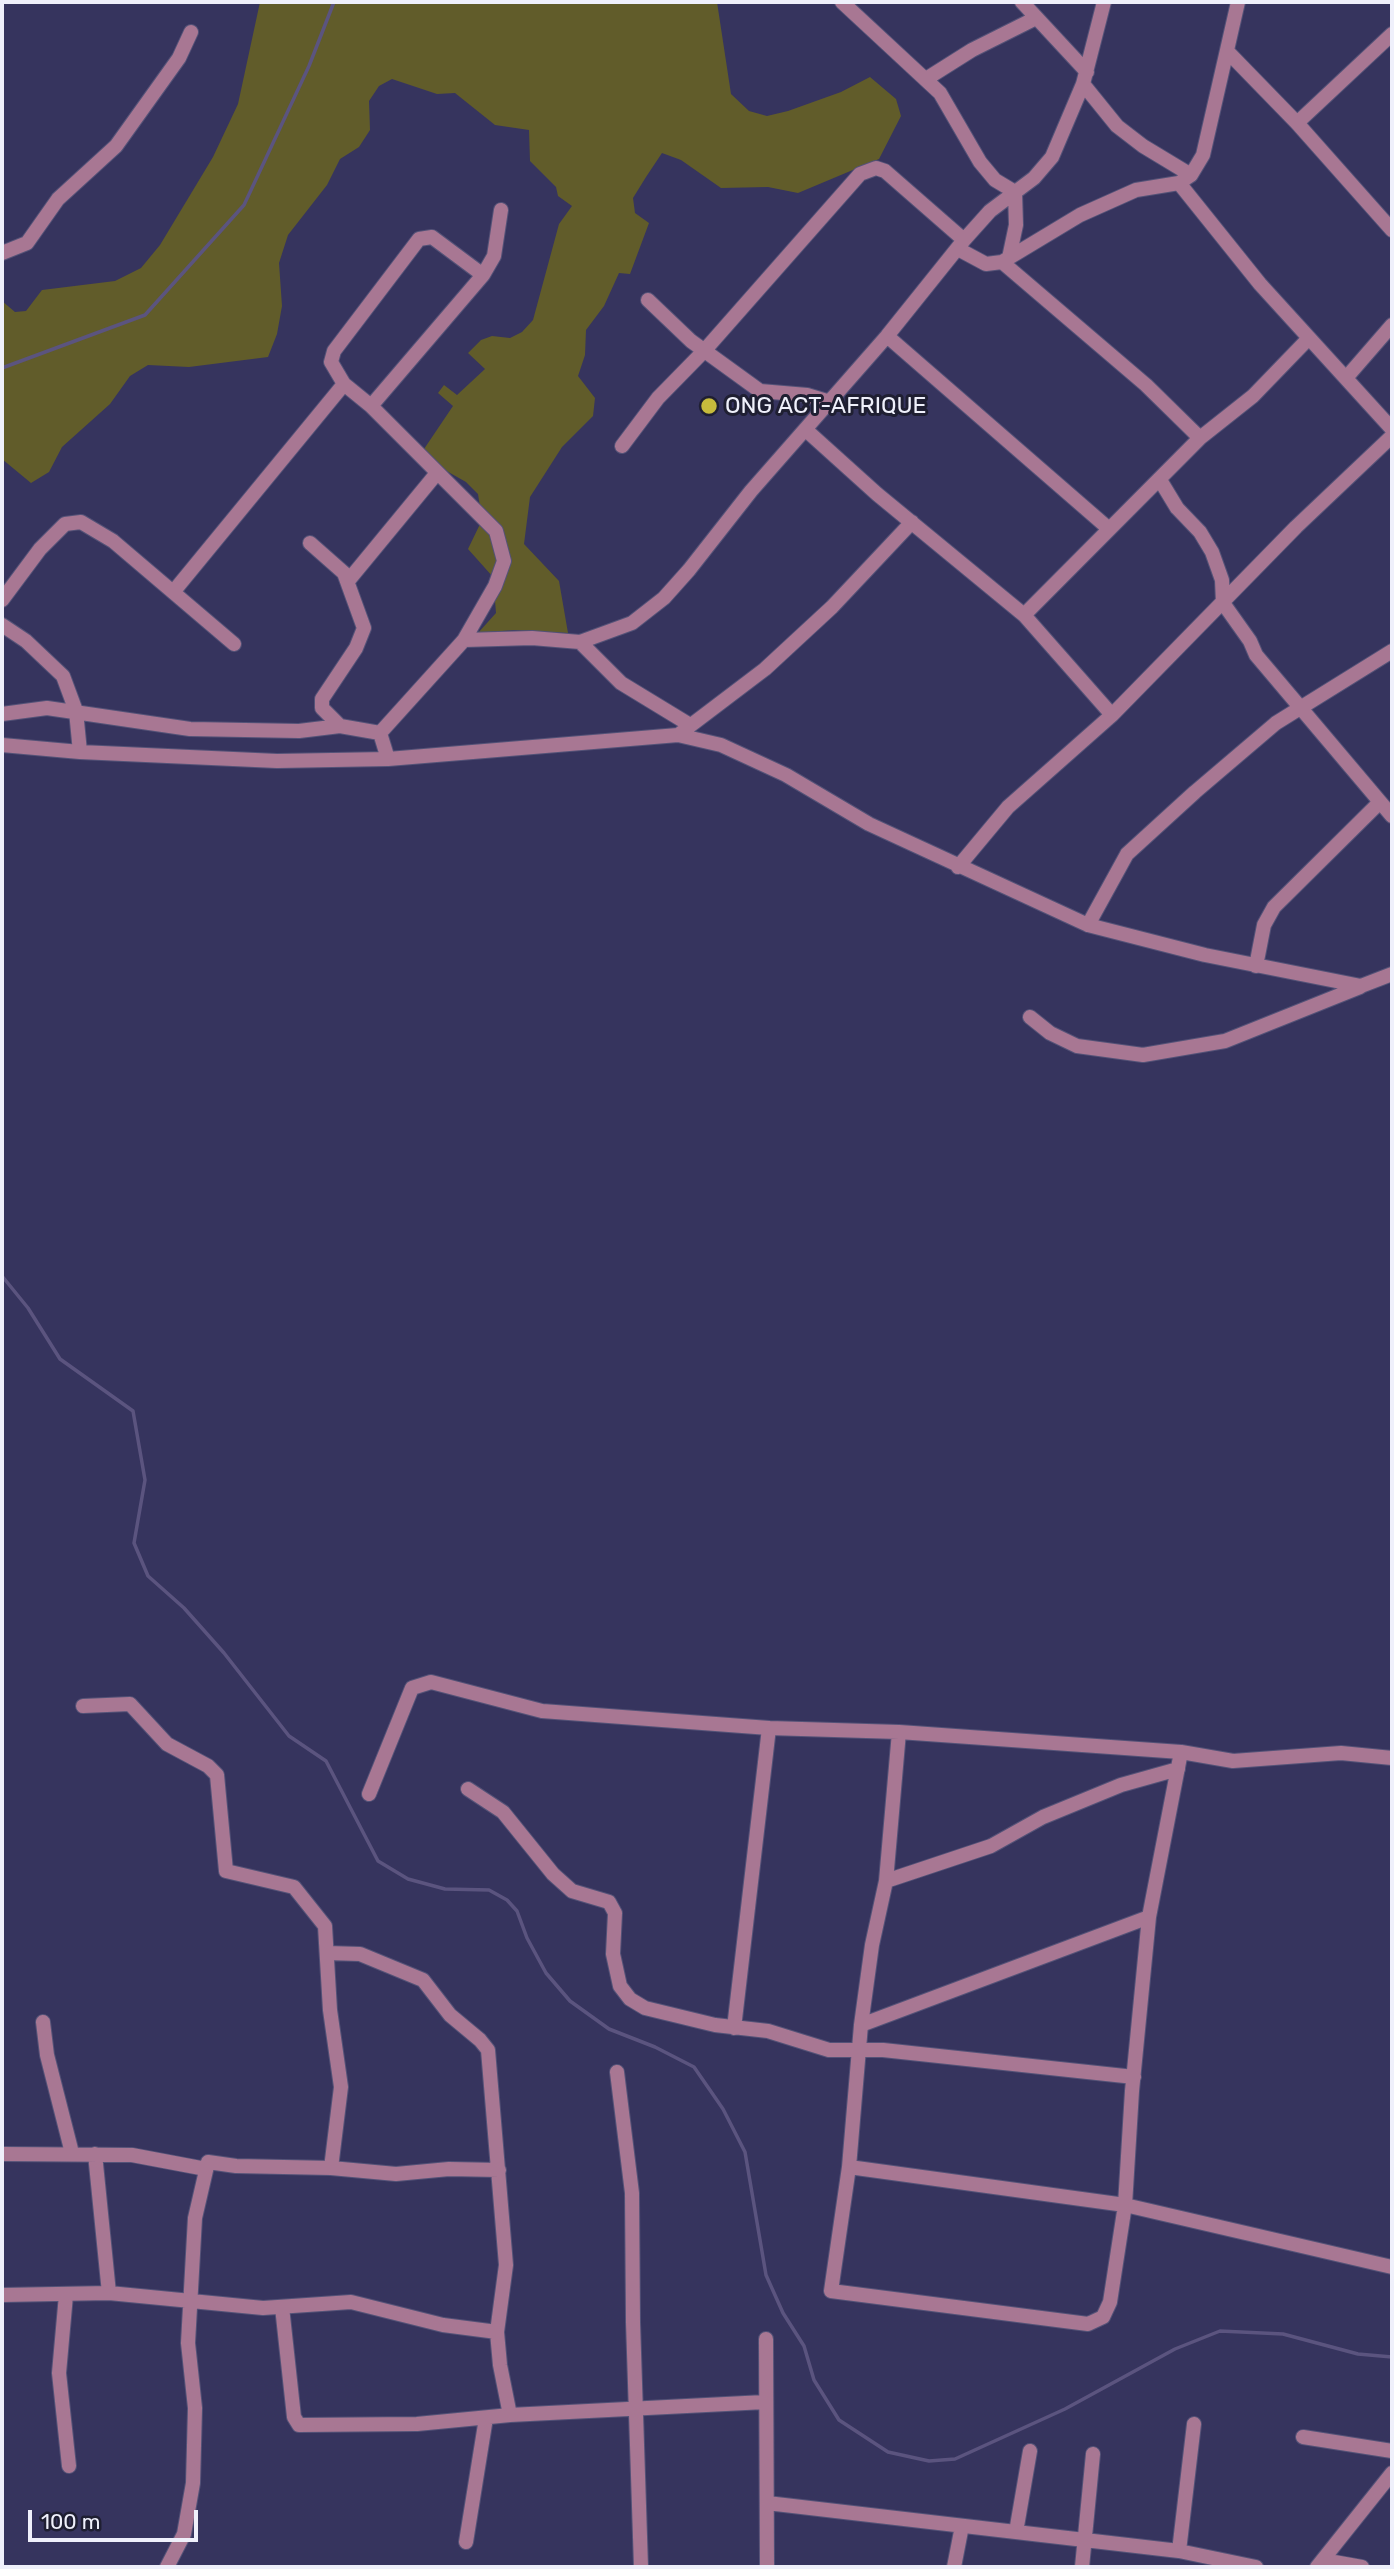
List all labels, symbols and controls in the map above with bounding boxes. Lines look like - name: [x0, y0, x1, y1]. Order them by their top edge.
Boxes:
- place label: ONG ACT-AFRIQUE: [725, 392, 927, 420]
- marker: ONG ACT-AFRIQUE: [699, 396, 719, 416]
- scale bar: [32, 2496, 201, 2540]
- text: 100 m: [41, 2509, 100, 2534]

